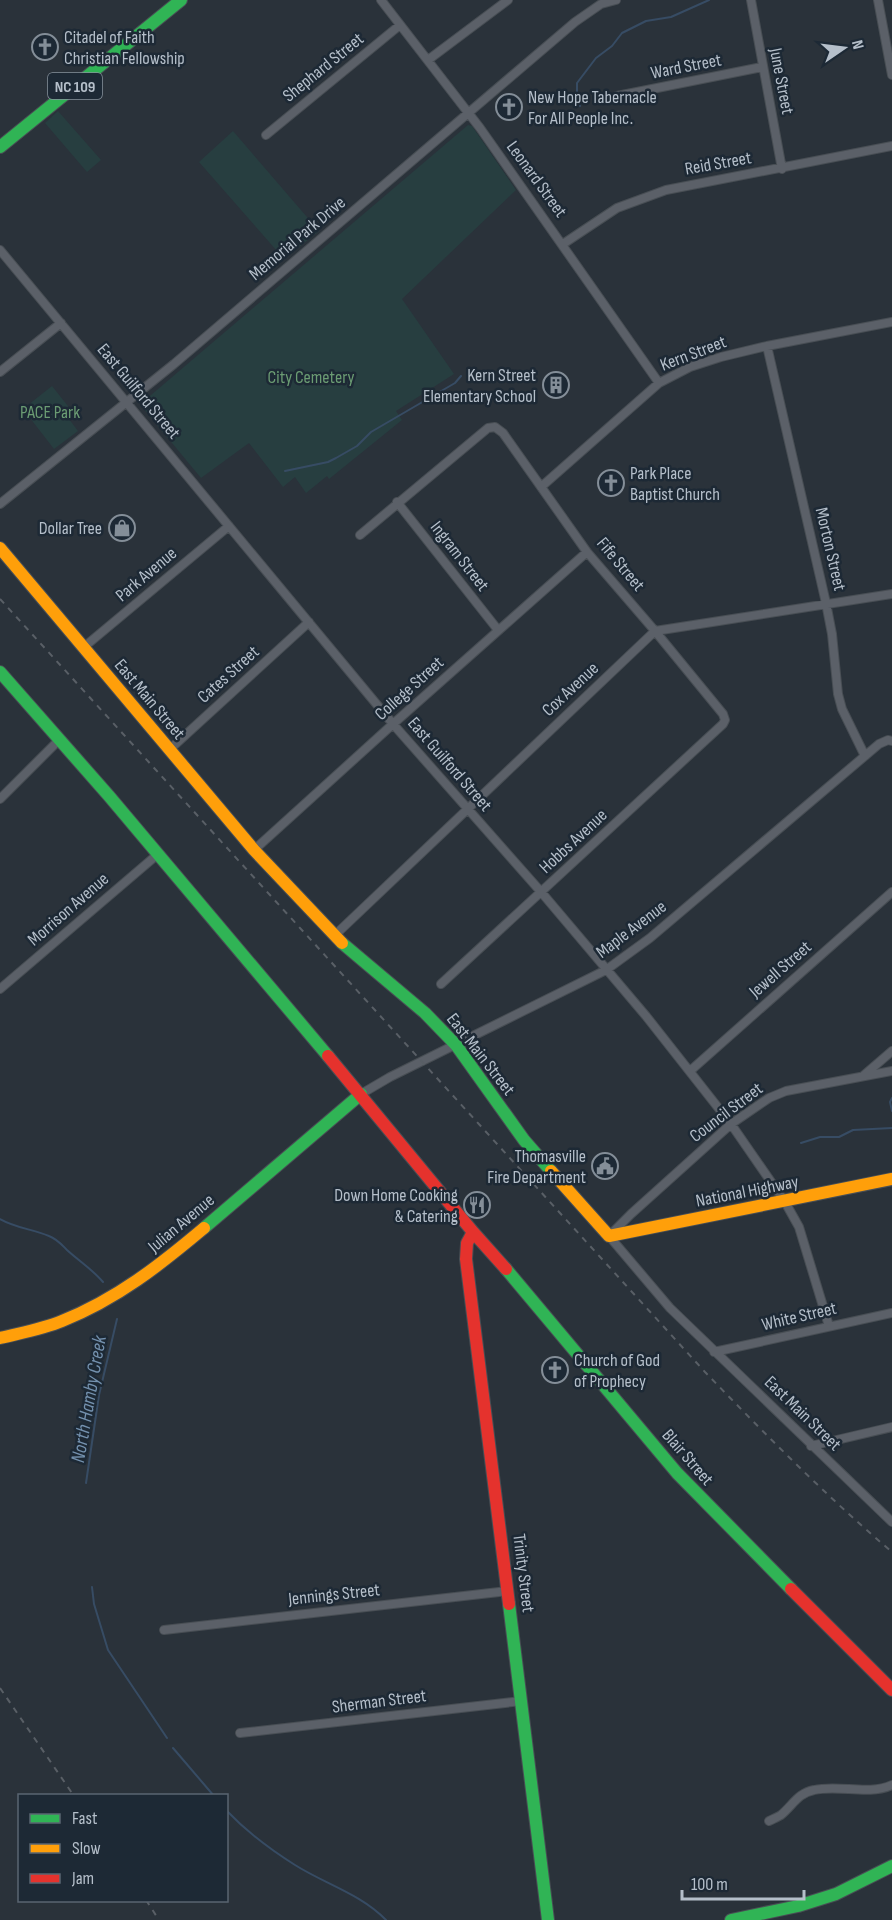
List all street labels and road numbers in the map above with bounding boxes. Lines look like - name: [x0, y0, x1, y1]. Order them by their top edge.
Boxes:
- street label: Shephard Street: [279, 28, 368, 106]
- street label: June Street: [765, 45, 798, 116]
- street label: Ward Street: [649, 49, 724, 84]
- road number: NC 109: [48, 73, 102, 99]
- street label: Leonard Street: [502, 137, 572, 222]
- street label: Reid Street: [683, 147, 753, 180]
- street label: Memorial Park Drive: [245, 192, 350, 285]
- street label: Kern Street: [657, 331, 730, 376]
- street label: East Guilford Street: [93, 340, 185, 444]
- street label: Morton Street: [811, 505, 850, 593]
- street label: Ingram Street: [426, 517, 494, 596]
- street label: Fife Street: [592, 533, 649, 596]
- street label: Park Avenue: [112, 543, 181, 606]
- street label: Cates Street: [193, 641, 264, 707]
- street label: College Street: [371, 652, 448, 725]
- street label: East Main Street: [110, 655, 190, 744]
- street label: Cox Avenue: [538, 658, 603, 721]
- street label: East Guilford Street: [403, 713, 496, 816]
- street label: Hobbs Avenue: [535, 805, 612, 878]
- street label: Morrison Avenue: [24, 869, 113, 950]
- street label: Maple Avenue: [592, 896, 671, 963]
- street label: Jewell Street: [744, 936, 816, 1003]
- street label: East Main Street: [442, 1009, 519, 1100]
- street label: Council Street: [686, 1078, 767, 1147]
- street label: National Highway: [694, 1171, 800, 1212]
- street label: Julian Avenue: [143, 1190, 219, 1258]
- street label: White Street: [760, 1298, 839, 1335]
- street label: East Main Street: [760, 1372, 846, 1455]
- street label: Blair Street: [658, 1425, 718, 1490]
- street label: Trinity Street: [508, 1533, 539, 1614]
- street label: Jennings Street: [286, 1579, 381, 1610]
- street label: Sherman Street: [331, 1685, 428, 1718]

